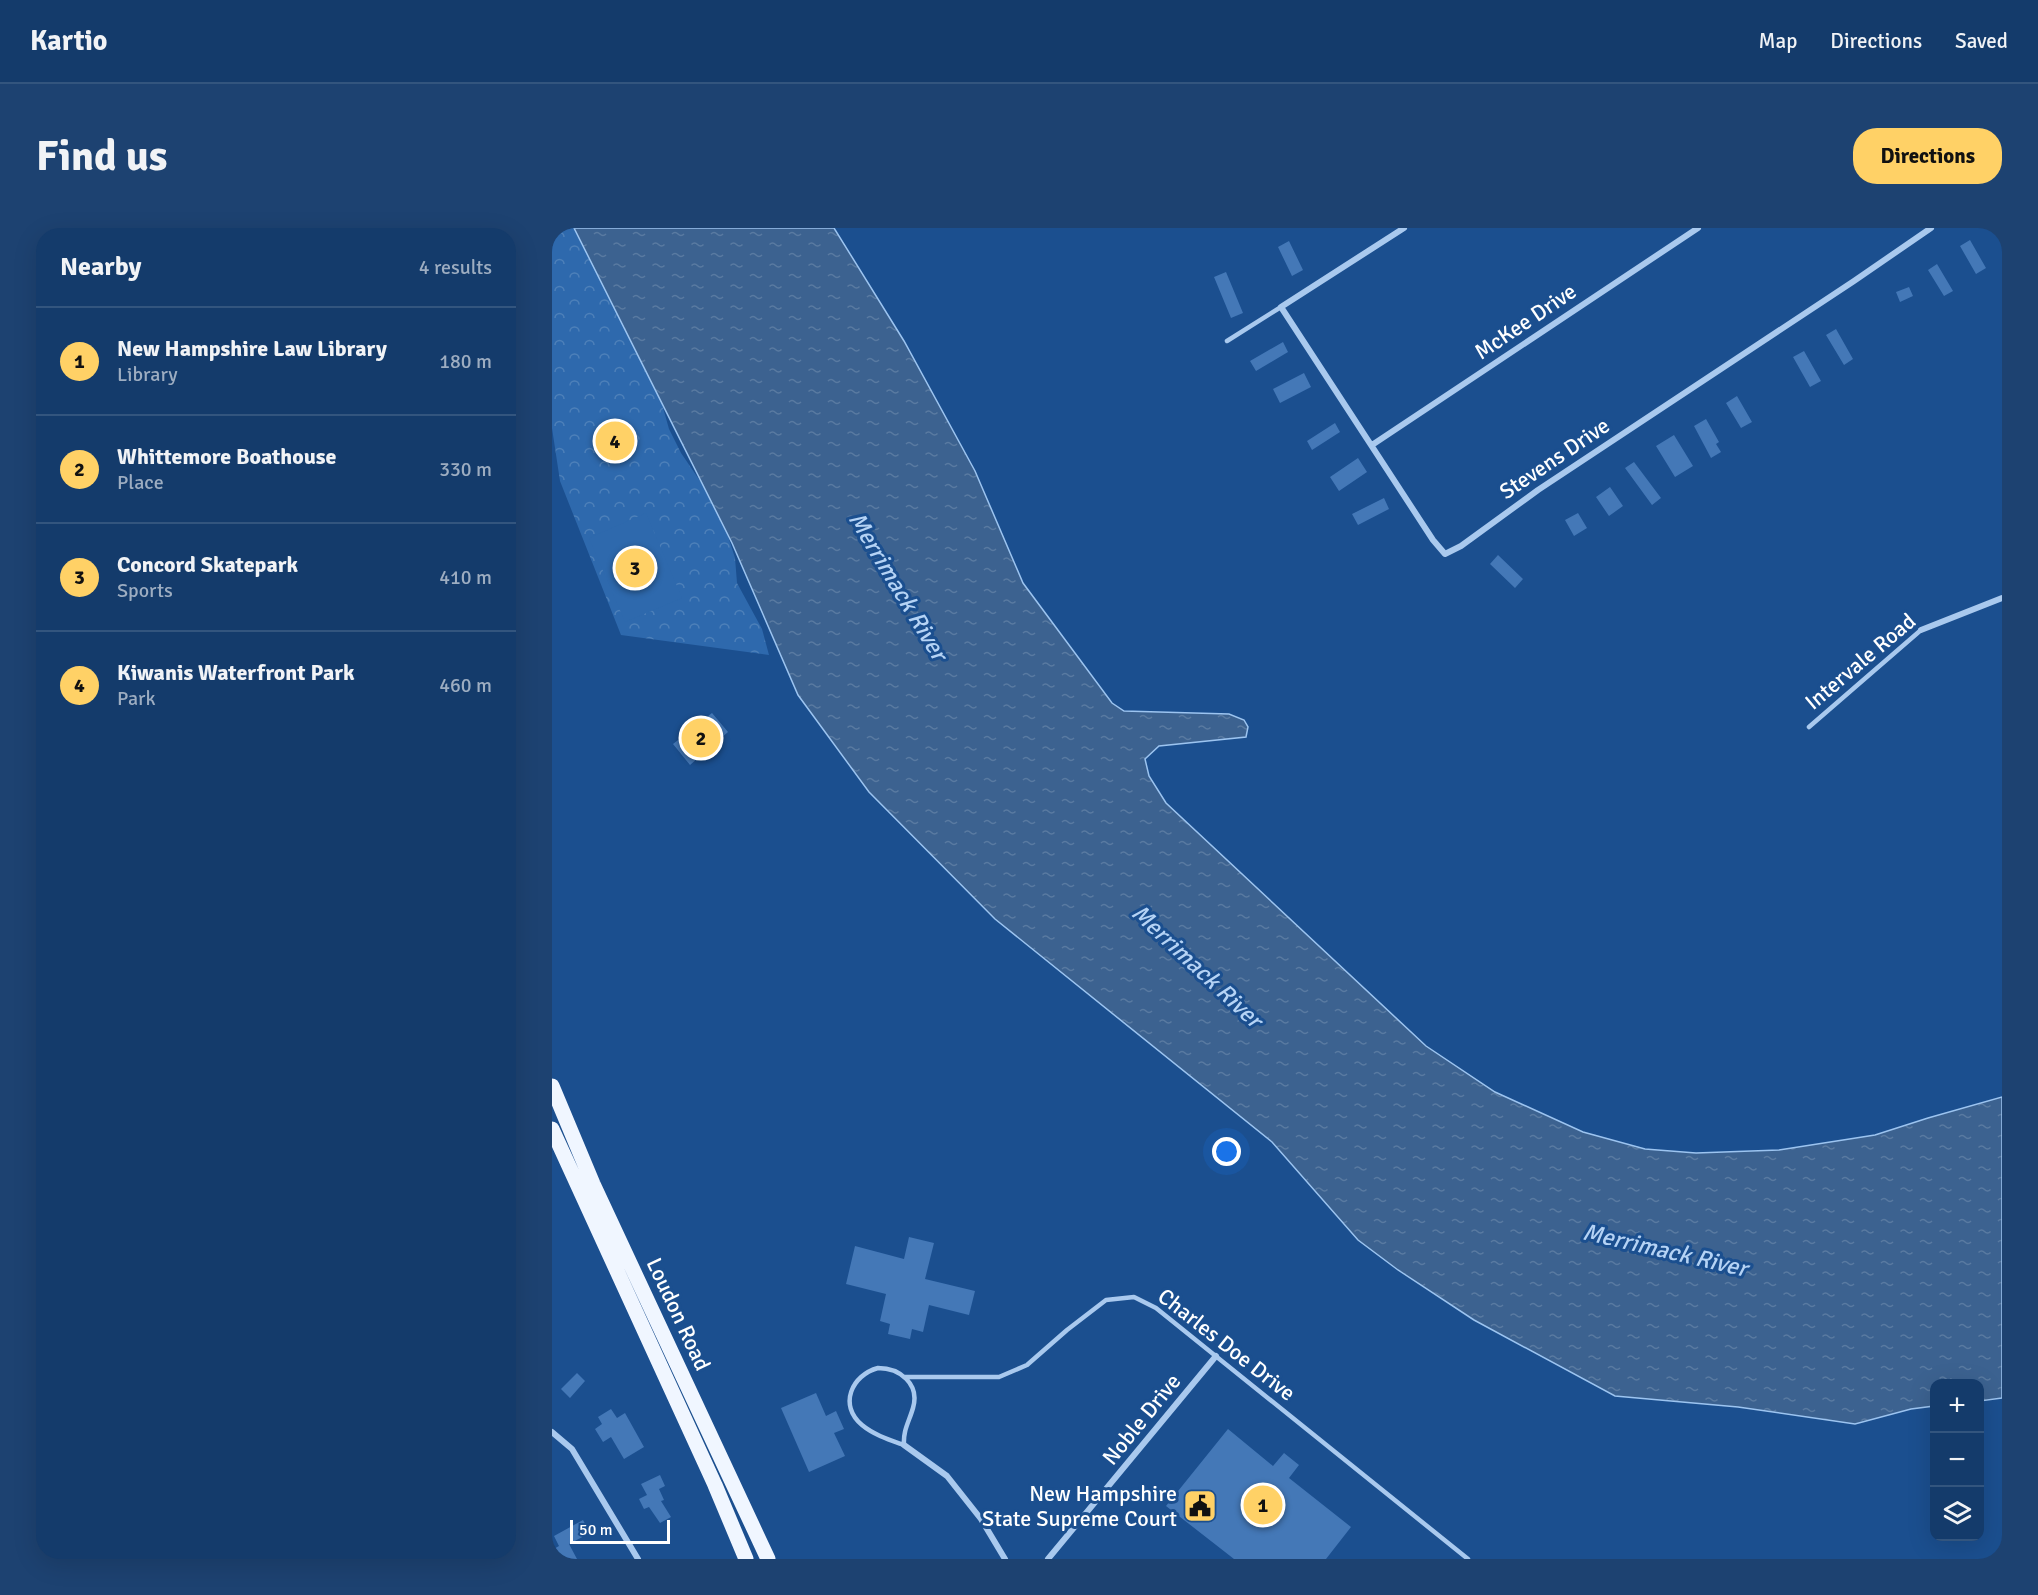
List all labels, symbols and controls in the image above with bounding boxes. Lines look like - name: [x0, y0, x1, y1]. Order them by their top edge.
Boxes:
- text: Kartio: [30, 24, 107, 58]
- text: Map: [1759, 28, 1797, 54]
- text: Directions: [1830, 28, 1922, 54]
- text: Saved: [1955, 28, 2008, 54]
- button: Directions: [1853, 128, 2002, 184]
- text: Find us: [36, 131, 167, 182]
- text: Nearby: [60, 251, 141, 283]
- text: 4 results: [419, 255, 492, 280]
- street label: McKee Drive: [1469, 278, 1581, 365]
- text: New Hampshire Law Library: [117, 335, 387, 362]
- text: 1: [74, 349, 85, 374]
- text: 180 m: [439, 349, 492, 374]
- text: Library: [117, 362, 178, 387]
- street label: Stevens Drive: [1494, 412, 1614, 505]
- pin: 4: [596, 418, 634, 464]
- text: Whittemore Boathouse: [117, 443, 337, 470]
- text: 2: [74, 457, 85, 482]
- text: 330 m: [439, 457, 492, 482]
- text: Place: [117, 470, 164, 495]
- water label: Merrimack River: [842, 506, 956, 668]
- pin: 3: [616, 546, 655, 590]
- text: Concord Skatepark: [117, 551, 298, 578]
- text: 3: [74, 565, 85, 590]
- text: 410 m: [439, 565, 492, 590]
- text: Sports: [117, 578, 173, 603]
- street label: Intervale Road: [1800, 607, 1921, 715]
- text: Kiwanis Waterfront Park: [117, 659, 354, 686]
- text: 4: [74, 673, 85, 698]
- text: 460 m: [439, 673, 492, 698]
- text: Park: [117, 686, 155, 711]
- pin: 2: [682, 716, 720, 760]
- water label: Merrimack River: [1125, 898, 1271, 1036]
- your location: [1212, 1137, 1241, 1166]
- water label: Merrimack River: [1580, 1216, 1753, 1284]
- street label: Loudon Road: [641, 1253, 716, 1375]
- street label: Charles Doe Drive: [1153, 1282, 1301, 1406]
- street label: Noble Drive: [1097, 1368, 1186, 1470]
- map controls: [1930, 1379, 1984, 1541]
- button: +: [1930, 1379, 1984, 1433]
- button: −: [1930, 1433, 1984, 1487]
- place label: New Hampshire State Supreme Court: [982, 1480, 1177, 1532]
- pin: 1: [1244, 1482, 1282, 1528]
- button: layers: [1930, 1487, 1984, 1541]
- public building icon: New Hampshire State Supreme Court: [1182, 1488, 1218, 1524]
- scale bar: [570, 1517, 670, 1544]
- text: 50 m: [579, 1520, 613, 1540]

